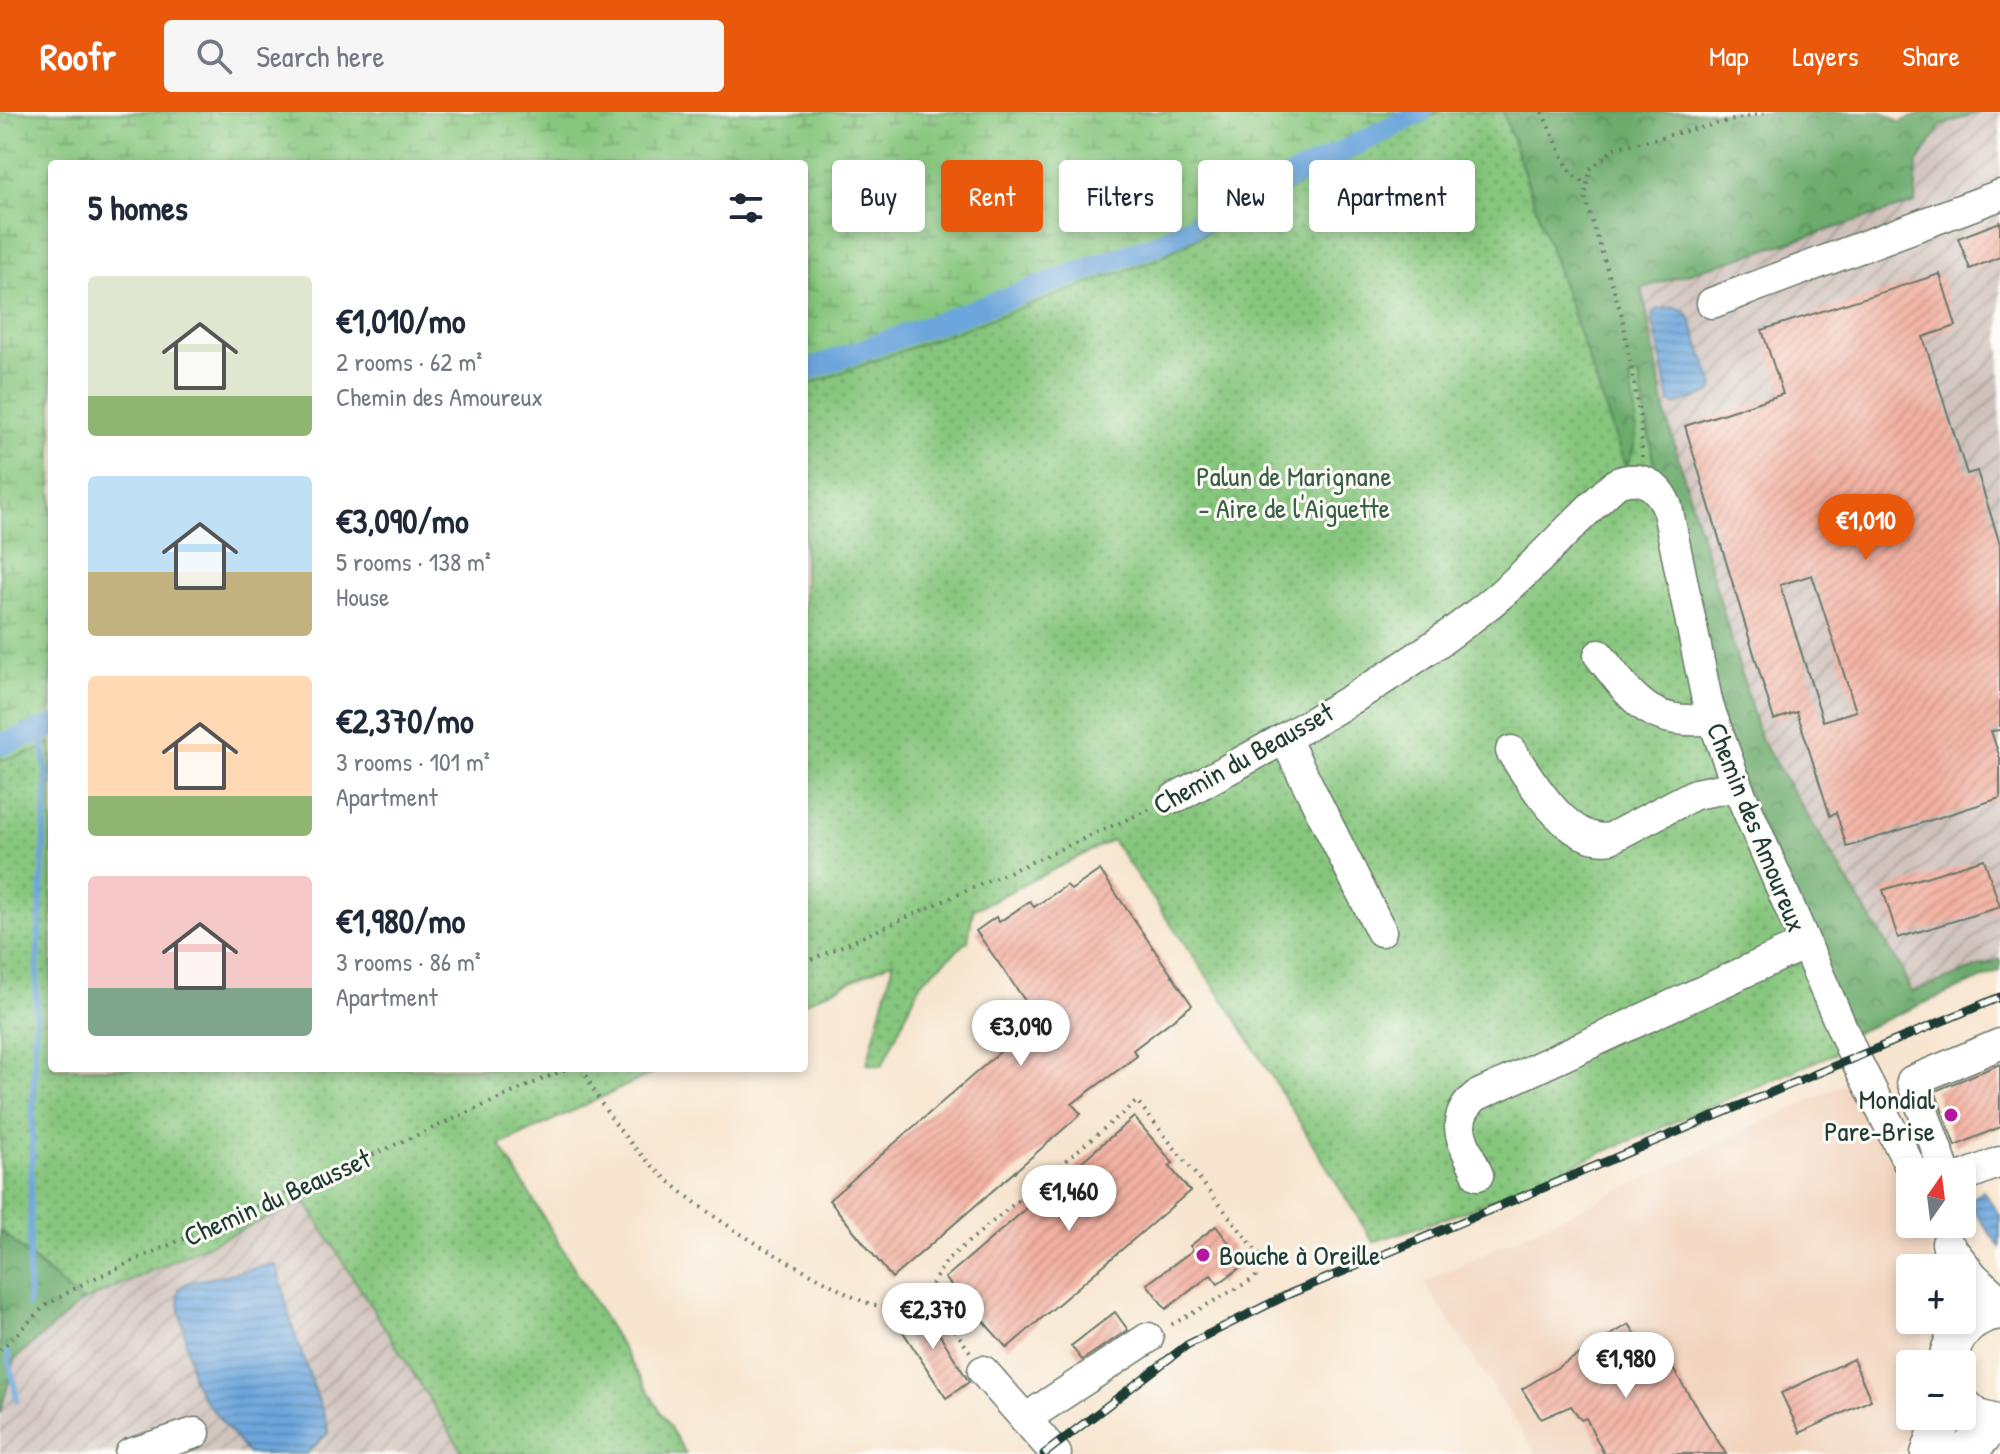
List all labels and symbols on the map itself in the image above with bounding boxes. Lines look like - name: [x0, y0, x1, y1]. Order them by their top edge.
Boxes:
- park label: Palun de Marignane - Aire de l'Aiguette: [1196, 457, 1392, 527]
- pin: €1,010: [1801, 494, 1931, 562]
- street label: Chemin du Beausset: [1146, 692, 1340, 823]
- street label: Chemin des Amoureux: [1698, 717, 1816, 937]
- pin: €3,090: [956, 1000, 1086, 1068]
- place label: Mondial Pare-Brise: [1824, 1080, 1936, 1150]
- marker: Mondial Pare-Brise: [1942, 1106, 1960, 1124]
- street label: Chemin du Beausset: [177, 1139, 377, 1255]
- north arrow: [1896, 1158, 1976, 1238]
- pin: €1,460: [1004, 1165, 1134, 1233]
- place label: Bouche à Oreille: [1219, 1236, 1380, 1274]
- marker: Bouche à Oreille: [1194, 1246, 1212, 1264]
- pin: €2,370: [868, 1283, 998, 1351]
- pin: €1,980: [1561, 1332, 1691, 1400]

